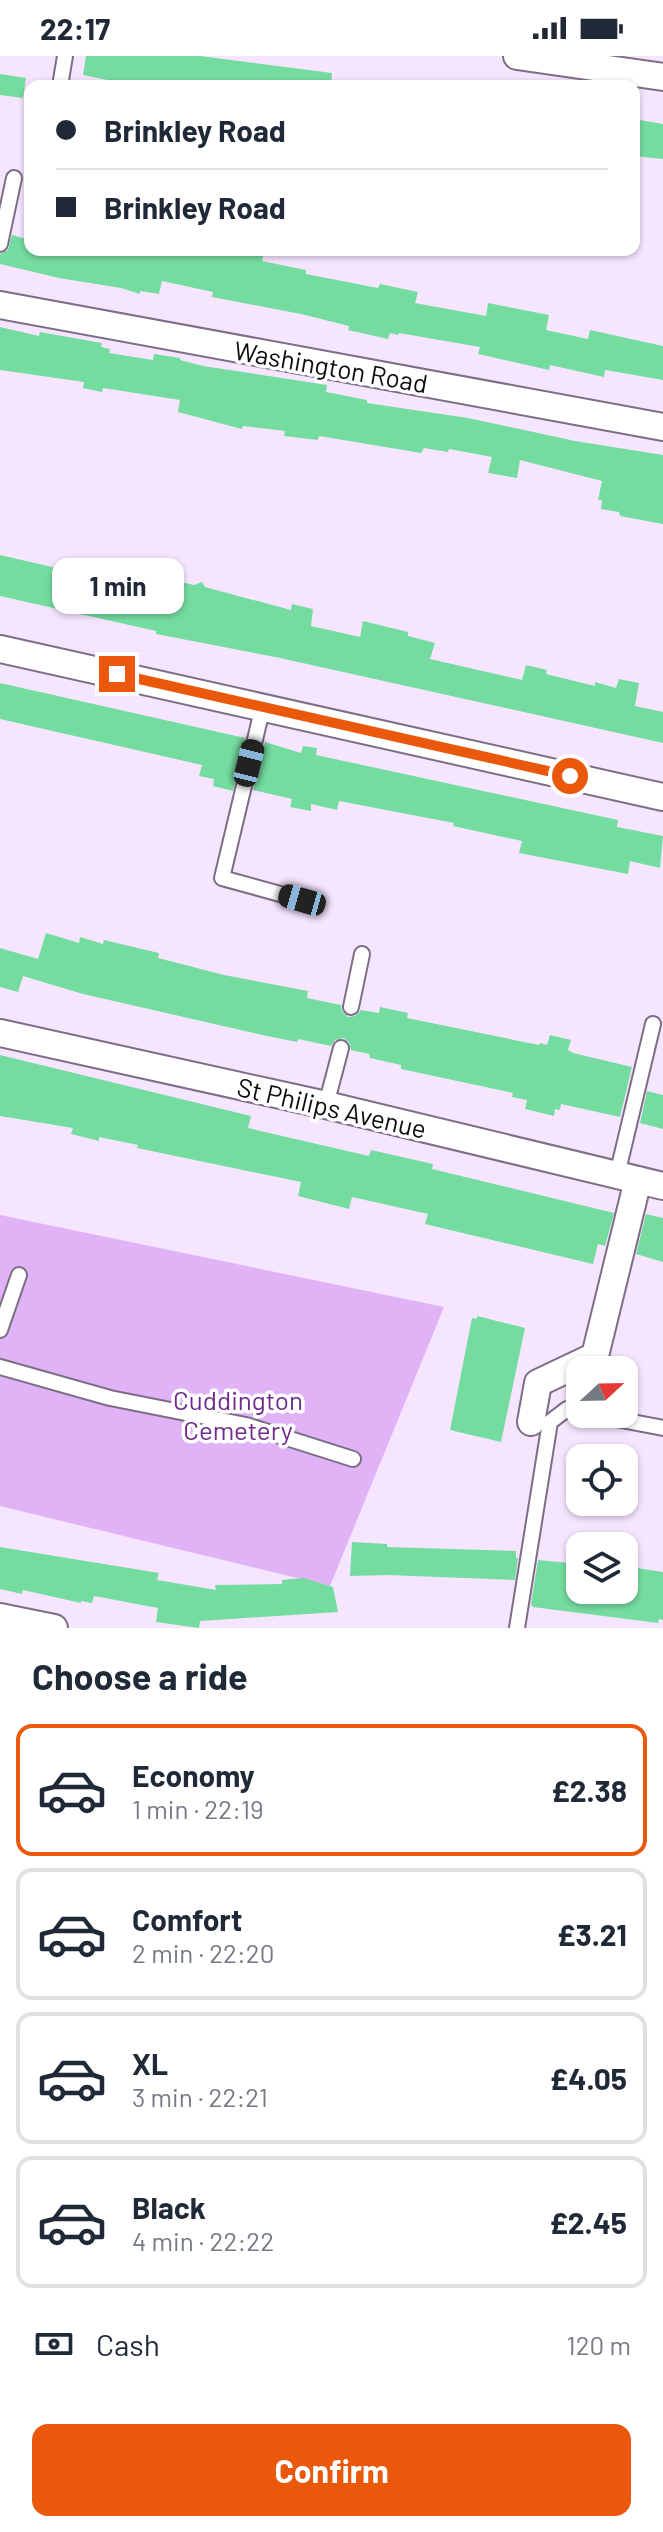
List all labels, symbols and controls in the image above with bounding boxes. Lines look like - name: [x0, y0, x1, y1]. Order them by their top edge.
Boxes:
- text: 22:17: [40, 10, 110, 46]
- text: Brinkley Road: [104, 112, 286, 148]
- text: Brinkley Road: [104, 189, 286, 225]
- street label: Washington Road: [232, 334, 430, 398]
- callout: 1 min: [51, 558, 183, 614]
- text: 1 min: [90, 570, 146, 601]
- route end: [99, 656, 135, 692]
- car: [232, 737, 266, 789]
- route start: [552, 758, 588, 794]
- car: [276, 882, 328, 918]
- street label: St Philips Avenue: [234, 1070, 430, 1144]
- north arrow: [566, 1356, 638, 1428]
- map controls: [566, 1356, 638, 1604]
- park label: Cuddington Cemetery: [173, 1384, 303, 1445]
- button: locate: [566, 1444, 638, 1516]
- button: layers: [566, 1532, 638, 1604]
- text: Choose a ride: [32, 1654, 248, 1697]
- icon: car: [36, 1754, 108, 1826]
- text: Economy: [132, 1757, 255, 1793]
- text: £2.38: [551, 1772, 627, 1808]
- text: 1 min · 22:19: [132, 1793, 264, 1824]
- icon: car: [36, 1898, 108, 1970]
- text: Comfort: [132, 1901, 242, 1937]
- text: £3.21: [557, 1916, 627, 1952]
- text: 2 min · 22:20: [132, 1937, 274, 1968]
- icon: car: [36, 2042, 108, 2114]
- text: XL: [132, 2045, 168, 2081]
- text: £4.05: [550, 2060, 627, 2096]
- text: 3 min · 22:21: [132, 2081, 268, 2112]
- icon: car: [36, 2186, 108, 2258]
- text: Black: [132, 2189, 206, 2225]
- text: £2.45: [549, 2204, 627, 2240]
- text: 4 min · 22:22: [132, 2225, 274, 2256]
- icon: cash: [32, 2322, 76, 2366]
- text: Cash: [96, 2326, 160, 2362]
- text: 120 m: [567, 2329, 631, 2360]
- button: Confirm: [32, 2424, 631, 2516]

